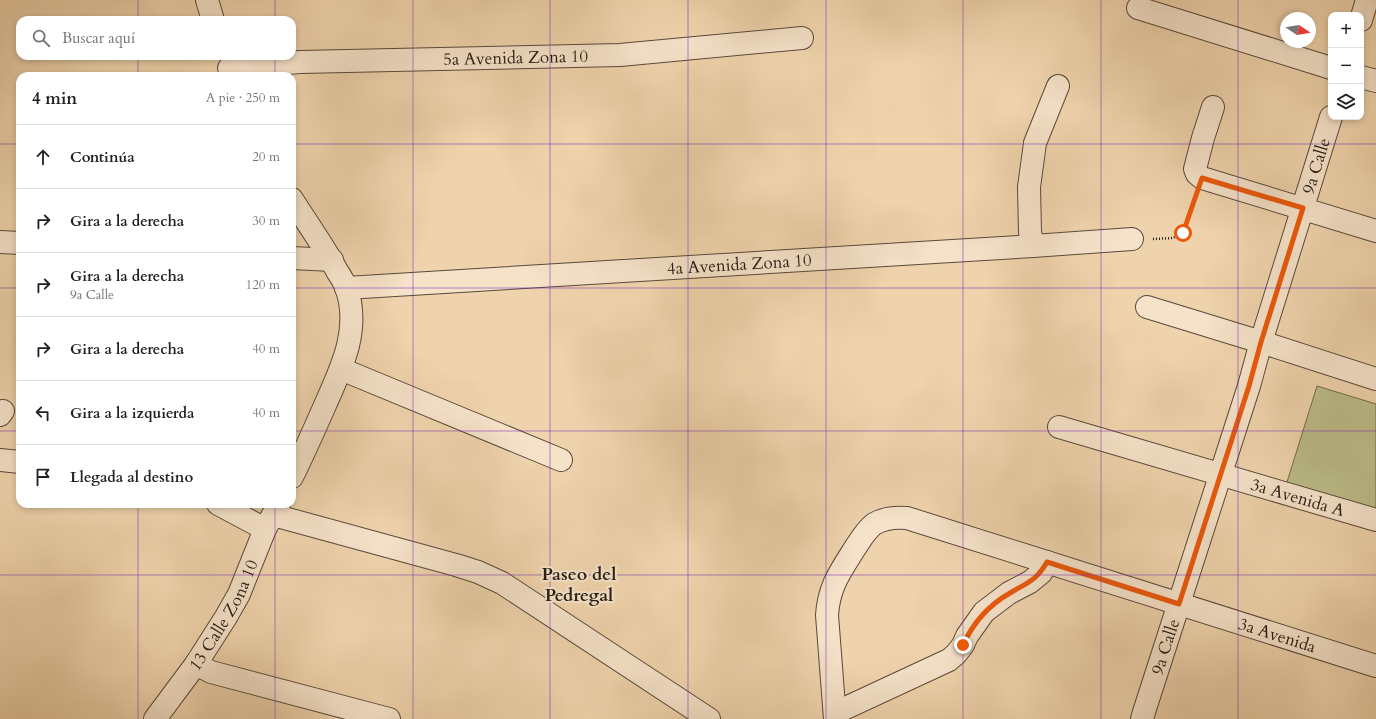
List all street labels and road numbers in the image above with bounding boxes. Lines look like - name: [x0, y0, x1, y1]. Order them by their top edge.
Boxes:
- street label: 5a Avenida Zona 10: [443, 44, 589, 70]
- street label: 9a Calle: [1296, 135, 1335, 197]
- street label: 4a Avenida Zona 10: [666, 248, 813, 280]
- street label: 3a Avenida A: [1248, 472, 1348, 522]
- street label: 13 Calle Zona 10: [184, 556, 263, 675]
- street label: 3a Avenida: [1236, 612, 1319, 658]
- street label: 9a Calle: [1145, 616, 1185, 677]

